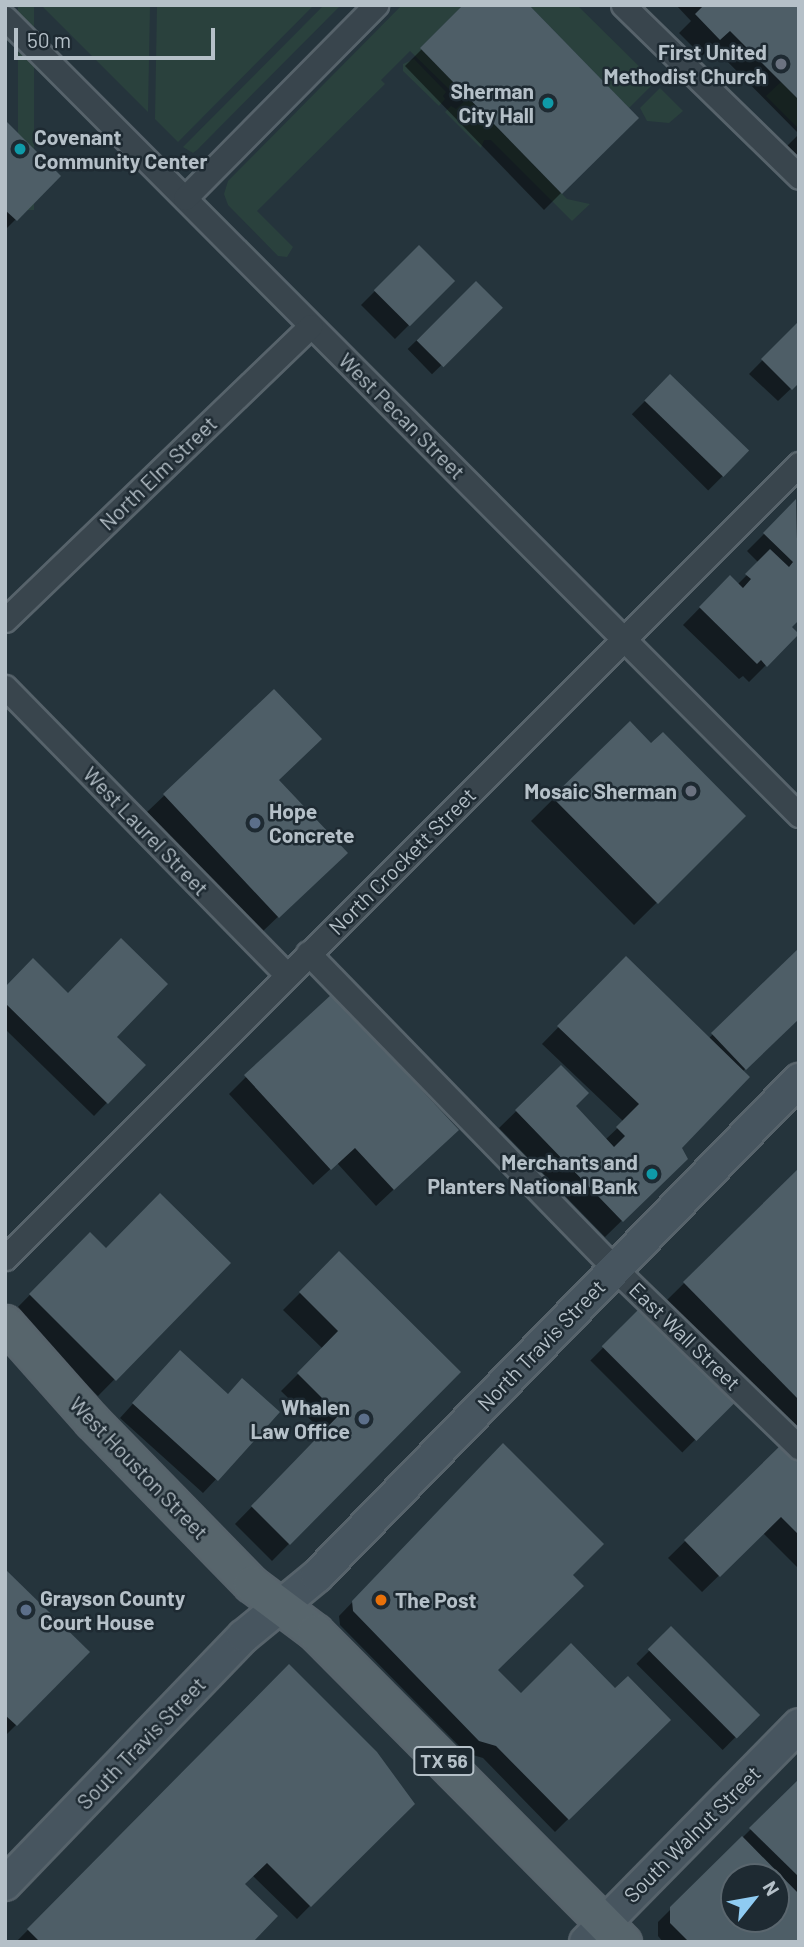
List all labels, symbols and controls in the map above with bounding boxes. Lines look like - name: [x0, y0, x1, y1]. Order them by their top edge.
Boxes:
- scale bar: [18, 14, 219, 58]
- text: 50 m: [27, 27, 71, 52]
- place label: First United Methodist Church: [603, 39, 767, 89]
- marker: First United Methodist Church: [773, 56, 789, 72]
- place label: Sherman City Hall: [450, 78, 534, 128]
- marker: Sherman City Hall: [540, 95, 556, 111]
- place label: Covenant Community Center: [34, 124, 208, 174]
- marker: Covenant Community Center: [12, 141, 28, 157]
- street label: West Pecan Street: [334, 348, 470, 484]
- street label: North Elm Street: [94, 411, 222, 535]
- street label: West Laurel Street: [78, 761, 214, 901]
- place label: Mosaic Sherman: [524, 778, 677, 804]
- street label: North Crockett Street: [323, 782, 481, 940]
- marker: Mosaic Sherman: [683, 783, 699, 799]
- place label: Hope Concrete: [269, 798, 354, 848]
- marker: Hope Concrete: [247, 815, 263, 831]
- place label: Merchants and Planters National Bank: [427, 1149, 638, 1199]
- marker: Merchants and Planters National Bank: [644, 1166, 660, 1182]
- street label: North Travis Street: [472, 1274, 610, 1416]
- street label: East Wall Street: [624, 1277, 746, 1395]
- street label: West Houston Street: [64, 1391, 214, 1545]
- place label: Whalen Law Office: [250, 1394, 350, 1444]
- marker: Whalen Law Office: [356, 1411, 372, 1427]
- place label: Grayson County Court House: [40, 1585, 185, 1635]
- place label: The Post: [395, 1587, 477, 1613]
- marker: The Post: [373, 1592, 389, 1608]
- marker: Grayson County Court House: [18, 1602, 34, 1618]
- street label: South Travis Street: [71, 1672, 211, 1814]
- road number: TX 56: [412, 1746, 476, 1777]
- street label: South Walnut Street: [618, 1760, 766, 1908]
- north arrow: [720, 1863, 790, 1933]
- text: N: [759, 1877, 785, 1899]

